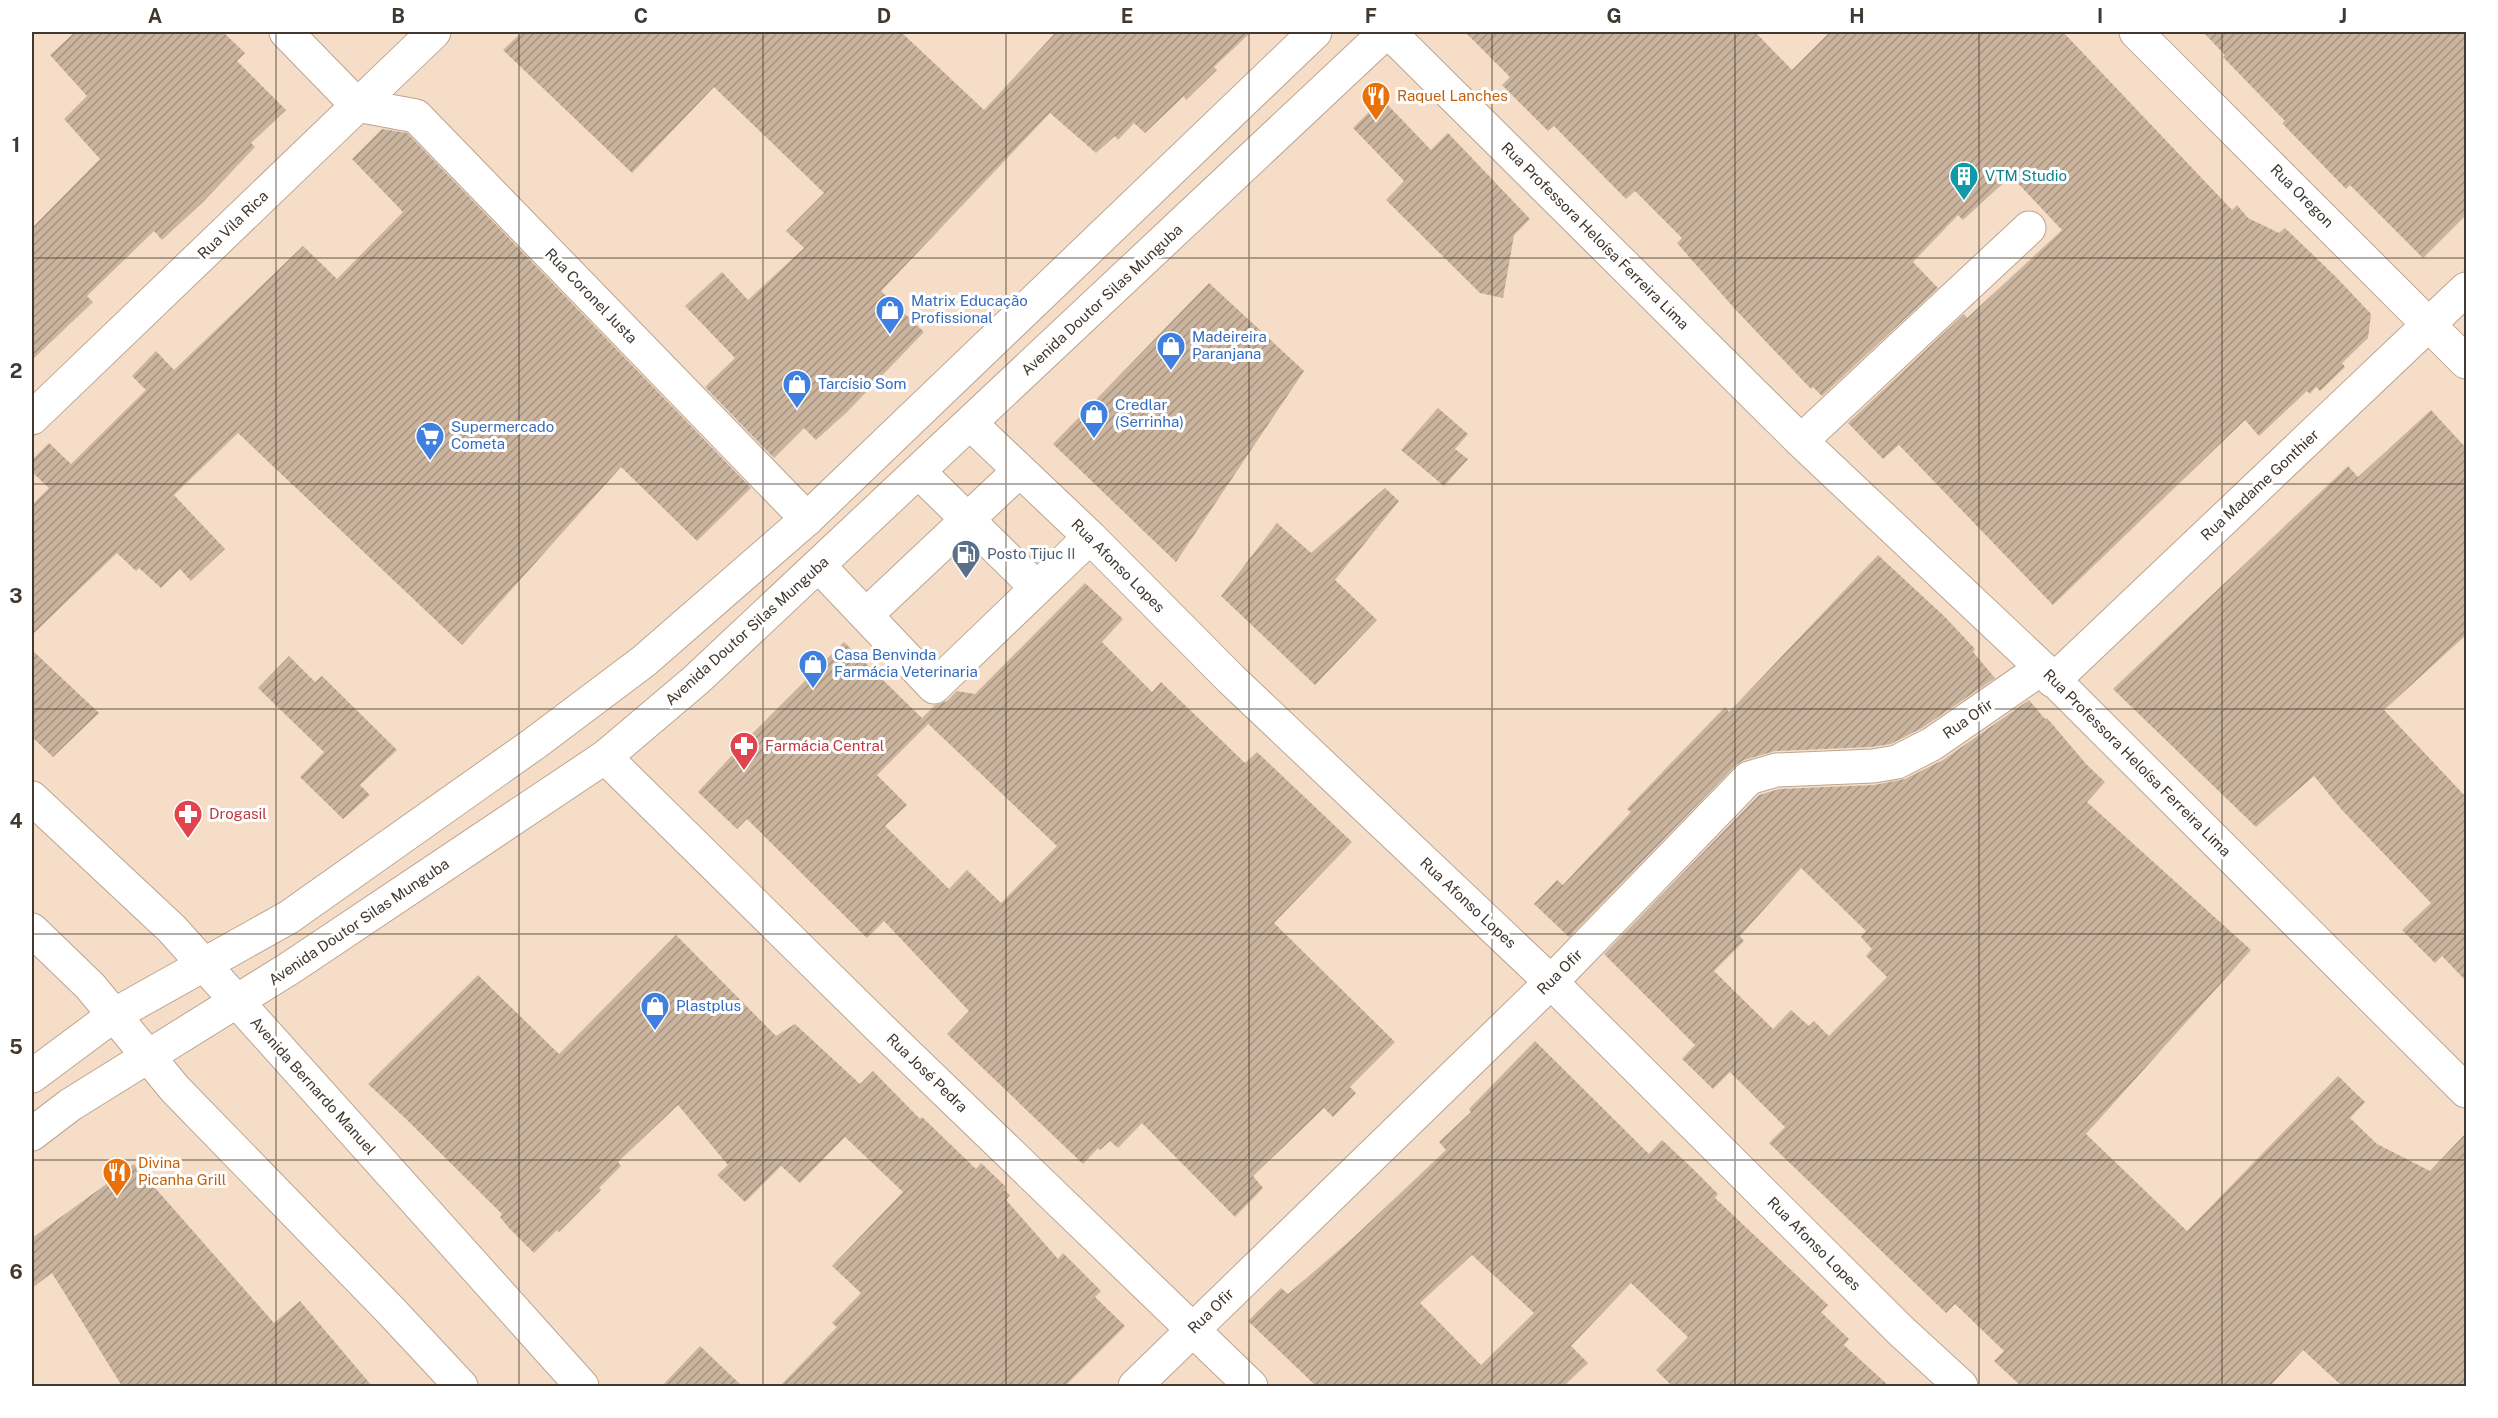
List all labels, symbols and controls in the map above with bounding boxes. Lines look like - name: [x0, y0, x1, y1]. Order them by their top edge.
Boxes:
- text: A: [148, 4, 162, 28]
- text: B: [391, 4, 405, 28]
- text: C: [634, 4, 648, 28]
- text: D: [877, 4, 891, 28]
- text: E: [1121, 4, 1133, 28]
- text: F: [1365, 4, 1377, 28]
- text: G: [1606, 4, 1622, 28]
- text: H: [1849, 4, 1865, 28]
- text: I: [2097, 4, 2103, 28]
- text: J: [2339, 4, 2347, 28]
- restaurant icon: Raquel Lanches: [1360, 80, 1392, 122]
- place label: Raquel Lanches: [1397, 87, 1508, 104]
- text: 1: [12, 133, 20, 157]
- street label: Rua Professora Heloísa Ferreira Lima: [1498, 139, 1692, 333]
- building icon: VTM Studio: [1948, 160, 1980, 202]
- street label: Rua Oregon: [2267, 161, 2337, 231]
- place label: VTM Studio: [1985, 167, 2067, 184]
- street label: Rua Vila Rica: [194, 187, 271, 262]
- street label: Avenida Doutor Silas Munguba: [1018, 221, 1186, 379]
- street label: Rua Coronel Justa: [542, 245, 641, 347]
- place label: Matrix Educação Profissional: [911, 292, 1028, 326]
- shop icon: Matrix Educação Profissional: [874, 294, 906, 336]
- place label: Madeireira Paranjana: [1192, 328, 1267, 362]
- shop icon: Madeireira Paranjana: [1155, 330, 1187, 372]
- text: 2: [10, 359, 22, 383]
- shop icon: Tarcísio Som: [781, 368, 813, 410]
- place label: Tarcísio Som: [818, 375, 907, 392]
- place label: Credlar (Serrinha): [1115, 396, 1184, 430]
- shop icon: Credlar (Serrinha): [1078, 398, 1110, 440]
- place label: Supermercado Cometa: [451, 418, 554, 452]
- supermarket icon: Supermercado Cometa: [414, 420, 446, 462]
- street label: Rua Madame Gonthier: [2197, 426, 2322, 544]
- street label: Rua Afonso Lopes: [1068, 515, 1169, 616]
- fuel station icon: Posto Tijuc II: [950, 538, 982, 580]
- place label: Posto Tijuc II: [987, 545, 1075, 562]
- street label: Avenida Doutor Silas Munguba: [662, 553, 832, 708]
- text: 3: [9, 584, 23, 608]
- place label: Casa Benvinda Farmácia Veterinaria: [834, 646, 978, 680]
- shop icon: Casa Benvinda Farmácia Veterinaria: [797, 648, 829, 690]
- street label: Rua Professora Heloísa Ferreira Lima: [2040, 666, 2234, 860]
- street label: Rua Ofir: [1939, 695, 1996, 742]
- pharmacy icon: Farmácia Central: [728, 730, 760, 772]
- place label: Farmácia Central: [765, 737, 884, 754]
- pharmacy icon: Drogasil: [172, 798, 204, 840]
- place label: Drogasil: [209, 805, 267, 822]
- text: 4: [9, 809, 23, 833]
- street label: Rua Afonso Lopes: [1417, 854, 1520, 951]
- street label: Avenida Doutor Silas Munguba: [265, 855, 452, 988]
- street label: Rua Ofir: [1533, 945, 1586, 998]
- shop icon: Plastplus: [639, 990, 671, 1032]
- place label: Plastplus: [676, 997, 741, 1014]
- street label: Avenida Bernardo Manuel: [247, 1013, 380, 1158]
- street label: Rua José Pedra: [884, 1030, 971, 1115]
- text: 5: [9, 1035, 23, 1059]
- place label: Divina Picanha Grill: [138, 1154, 226, 1188]
- restaurant icon: Divina Picanha Grill: [101, 1156, 133, 1198]
- street label: Rua Afonso Lopes: [1764, 1193, 1865, 1294]
- text: 6: [9, 1260, 23, 1284]
- street label: Rua Ofir: [1184, 1285, 1237, 1337]

